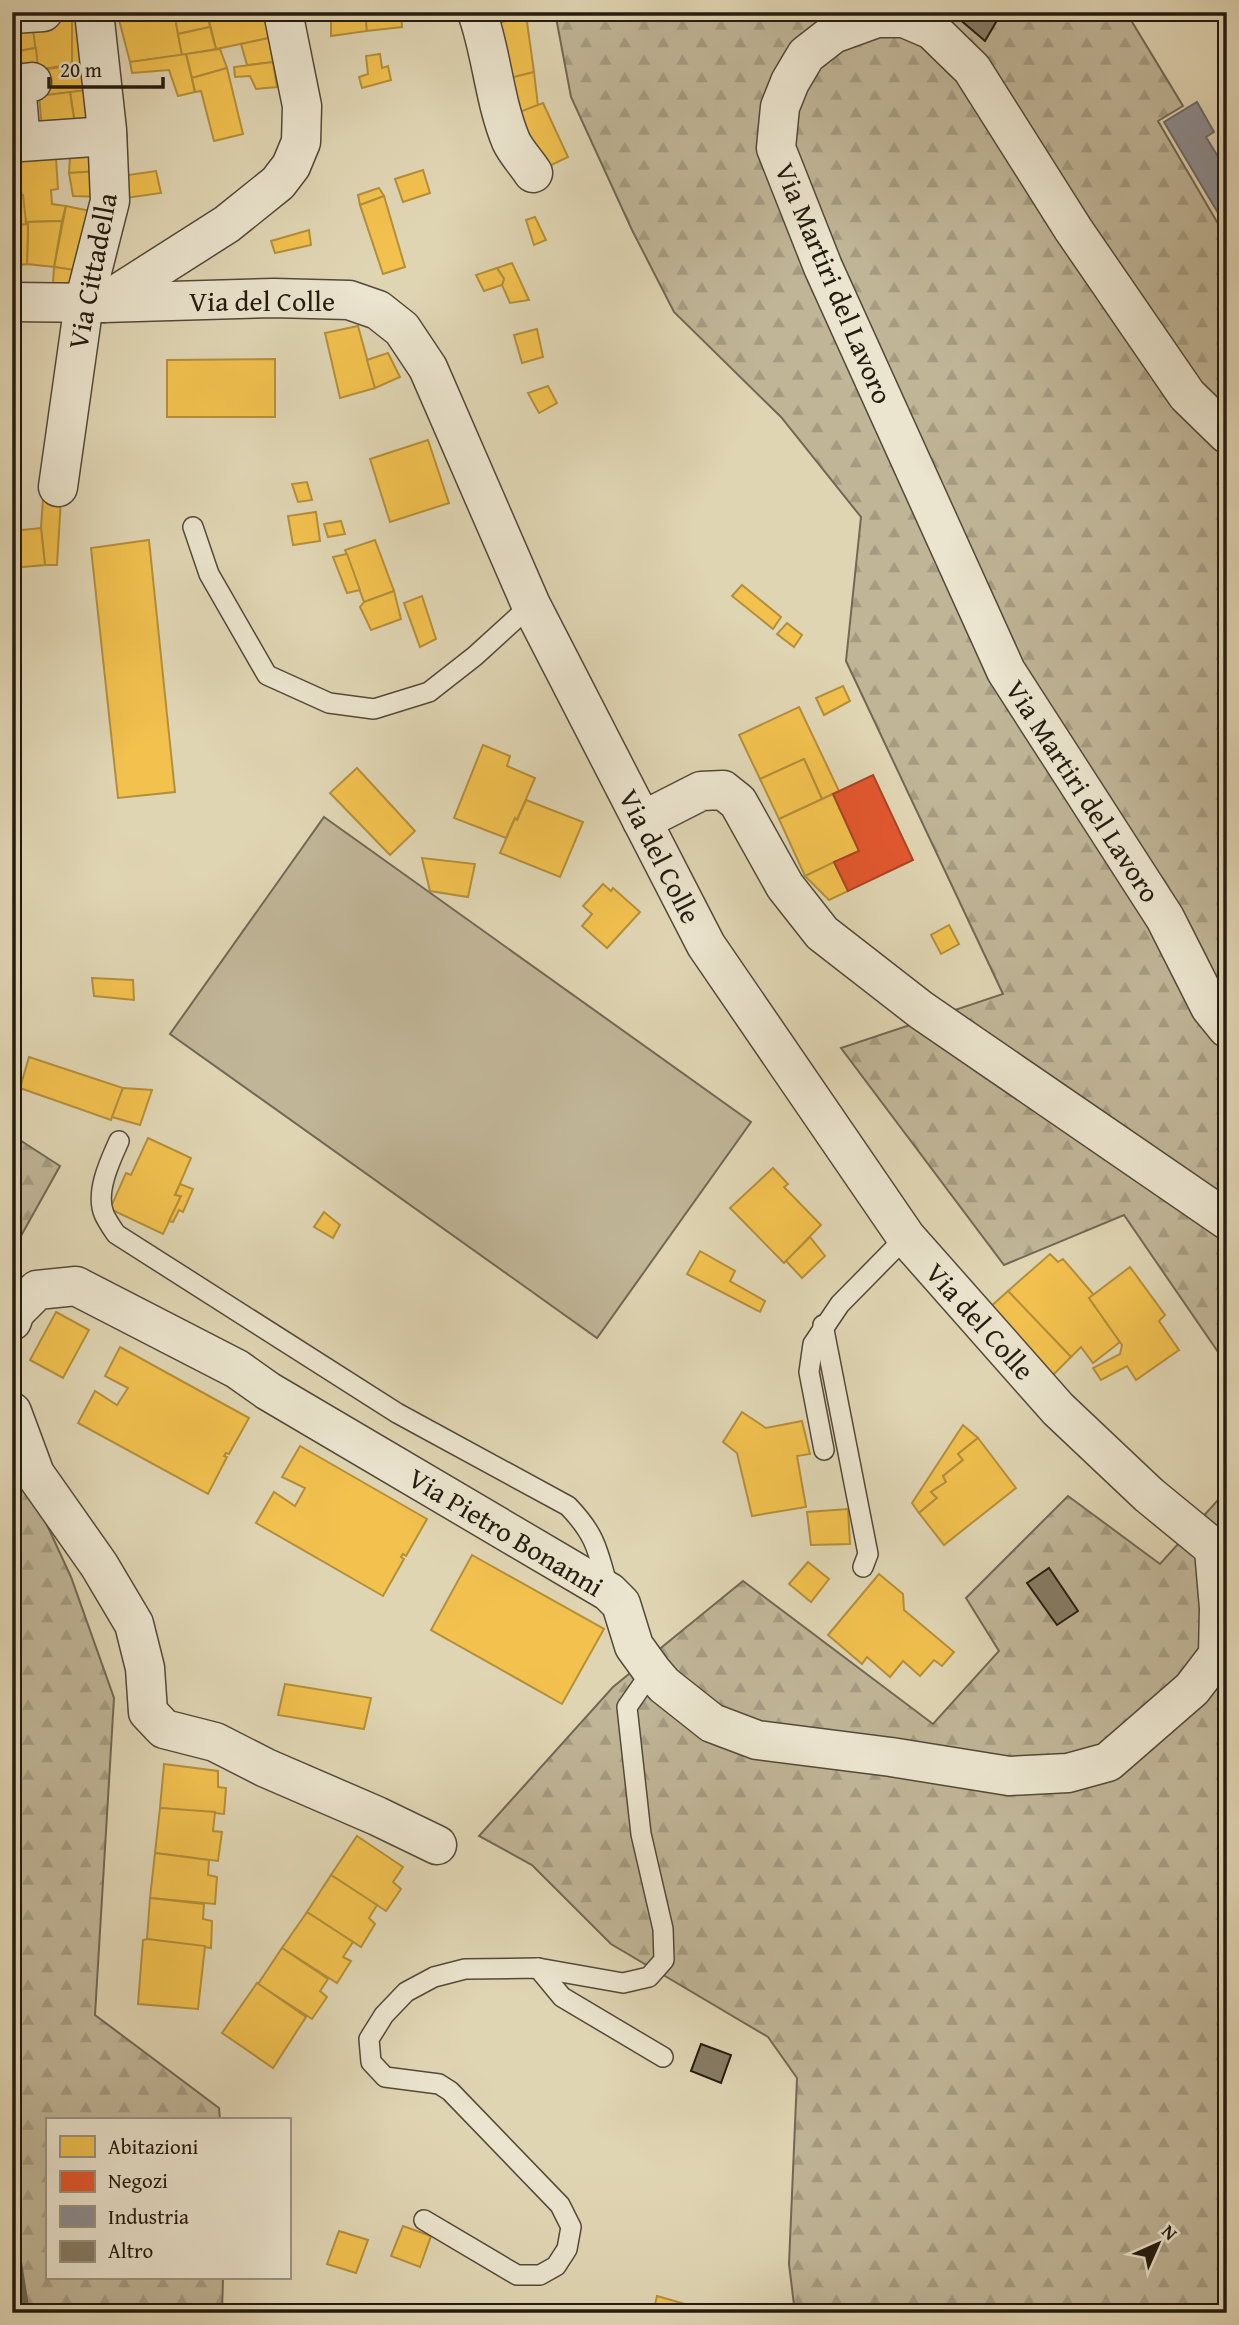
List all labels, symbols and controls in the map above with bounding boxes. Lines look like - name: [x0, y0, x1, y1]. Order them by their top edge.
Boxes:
- scale bar: [49, 46, 163, 90]
- text: 20 m: [60, 54, 102, 85]
- street label: Via Martiri del Lavoro: [765, 156, 904, 410]
- street label: Via Cittadella: [56, 188, 127, 353]
- street label: Via del Colle: [189, 280, 335, 321]
- street label: Via Martiri del Lavoro: [996, 671, 1171, 910]
- street label: Via del Colle: [609, 781, 712, 930]
- street label: Via del Colle: [916, 1253, 1044, 1389]
- street label: Via Pietro Bonanni: [401, 1457, 612, 1606]
- legend: [46, 2118, 290, 2280]
- text: Abitazioni: [108, 2131, 198, 2162]
- text: Negozi: [108, 2165, 168, 2196]
- text: Industria: [108, 2201, 189, 2232]
- north arrow: [1124, 2210, 1194, 2280]
- text: N: [1156, 2218, 1185, 2247]
- text: Altro: [108, 2235, 153, 2266]

